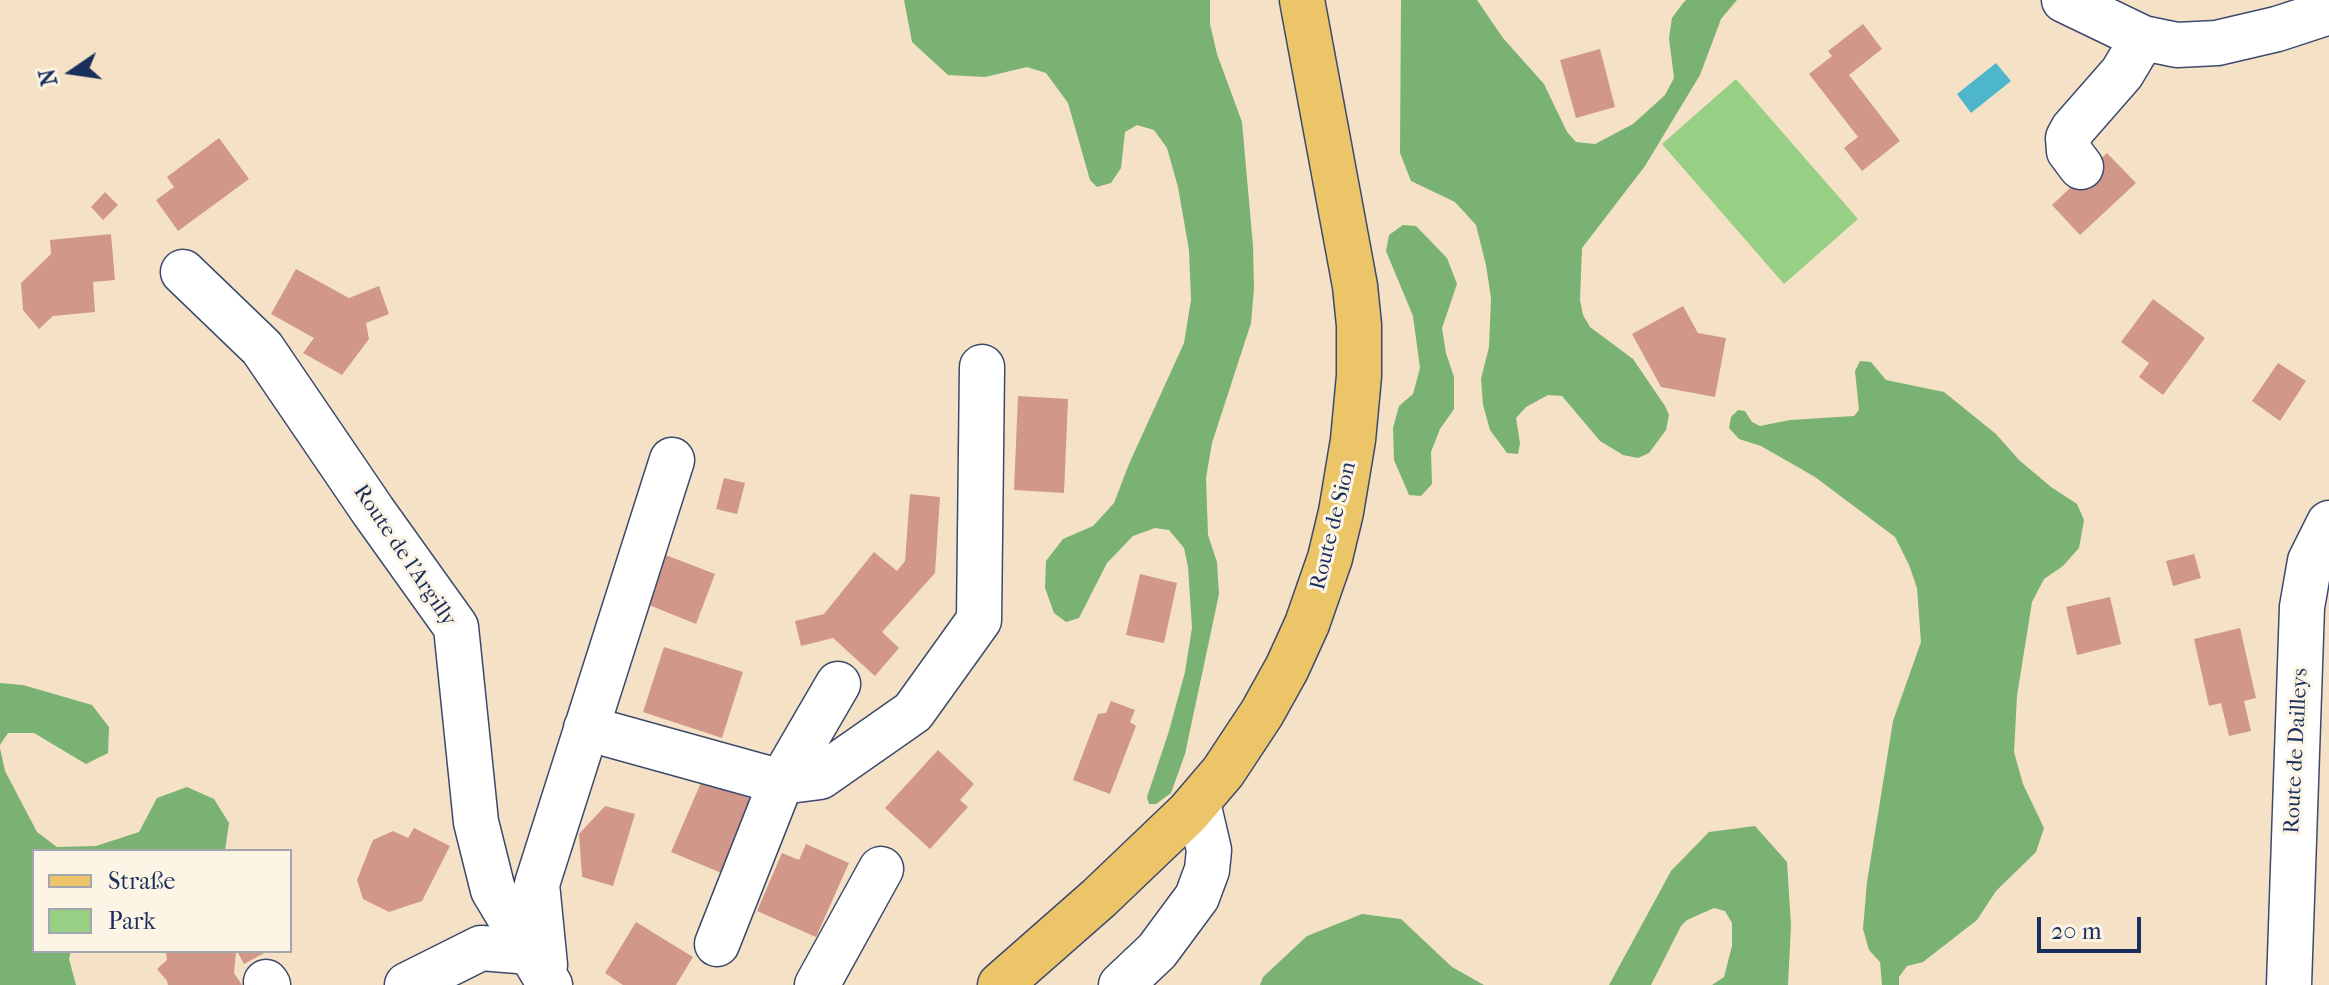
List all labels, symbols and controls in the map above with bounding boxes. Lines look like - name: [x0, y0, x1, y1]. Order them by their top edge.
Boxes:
- north arrow: [32, 32, 112, 112]
- text: N: [34, 66, 63, 88]
- street label: Route de Sion: [1305, 459, 1363, 593]
- street label: Route de l'Argilly: [347, 480, 461, 632]
- street label: Route de Dailleys: [2279, 668, 2315, 834]
- legend: [32, 849, 292, 953]
- text: Straße: [108, 867, 175, 895]
- scale bar: [2041, 901, 2145, 951]
- text: Park: [108, 907, 156, 935]
- text: 20 m: [2051, 917, 2102, 945]

